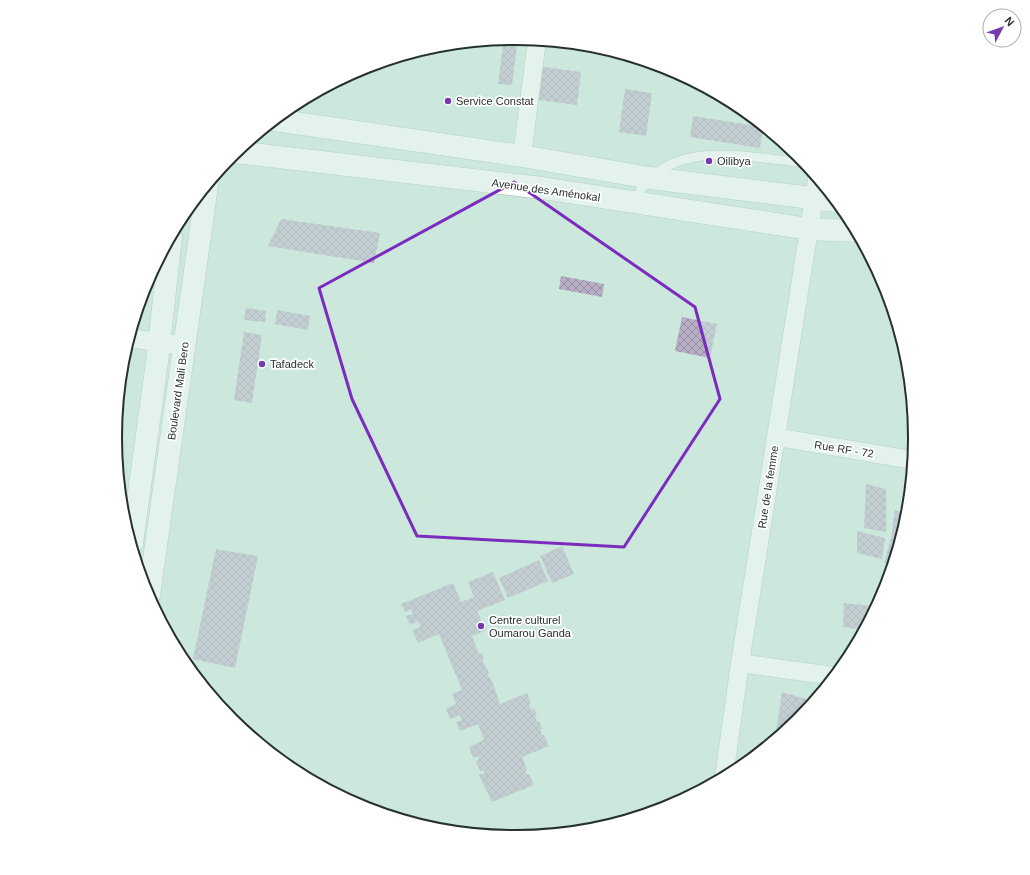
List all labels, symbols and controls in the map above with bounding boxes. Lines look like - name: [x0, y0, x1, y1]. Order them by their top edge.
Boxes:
- north arrow: [982, 8, 1022, 48]
- text: N: [1002, 15, 1017, 28]
- place label: Service Constat: [456, 95, 534, 107]
- marker: Service Constat: [443, 96, 453, 106]
- place label: Oilibya: [717, 155, 752, 167]
- marker: Oilibya: [704, 156, 714, 166]
- street label: Avenue des Aménokal: [491, 176, 601, 204]
- street label: Boulevard Mali Bero: [165, 341, 191, 441]
- place label: Tafadeck: [270, 358, 315, 370]
- marker: Tafadeck: [257, 359, 267, 369]
- street label: Rue RF - 72: [813, 438, 875, 460]
- street label: Rue de la femme: [756, 445, 780, 529]
- place label: Centre culturel Oumarou Ganda: [489, 614, 572, 639]
- marker: Centre culturel Oumarou Ganda: [476, 621, 486, 631]

